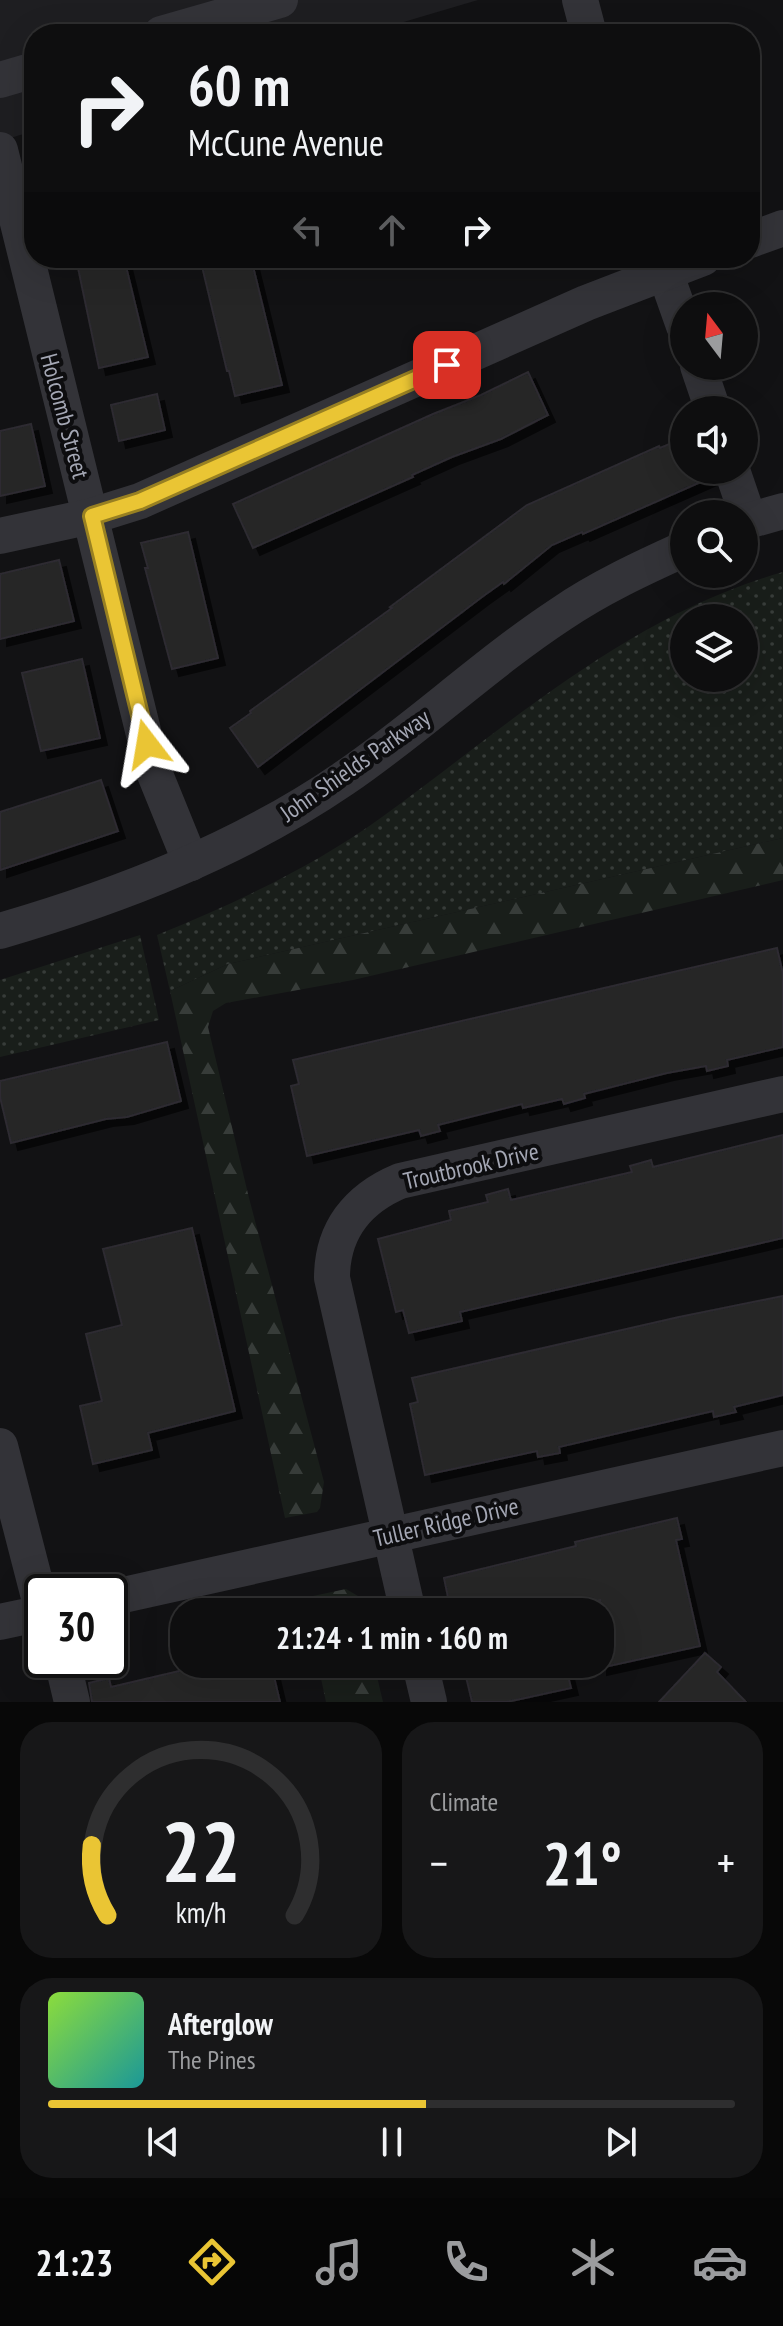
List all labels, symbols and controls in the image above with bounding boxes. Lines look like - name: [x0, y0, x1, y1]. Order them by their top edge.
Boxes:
- text: 60 m: [188, 49, 290, 121]
- icon: right: [56, 56, 160, 160]
- text: McCune Avenue: [188, 119, 384, 166]
- icon: left: [286, 208, 330, 252]
- icon: ahead: [370, 208, 414, 252]
- icon: right: [454, 208, 498, 252]
- north arrow: [670, 292, 758, 380]
- map controls: [670, 292, 758, 692]
- pin: [413, 331, 481, 399]
- icon: arrive: [425, 343, 469, 387]
- street label: Holcomb Street: [33, 350, 97, 482]
- button: sound: [670, 396, 758, 484]
- button: search: [670, 500, 758, 588]
- button: layers: [670, 604, 758, 692]
- position arrow: [105, 702, 189, 786]
- street label: John Shields Parkway: [273, 702, 436, 829]
- street label: Troutbrook Drive: [400, 1135, 542, 1197]
- street label: Tuller Ridge Drive: [370, 1490, 522, 1554]
- speed limit sign: 30: [24, 1574, 128, 1678]
- text: 21:24 · 1 min · 160 m: [276, 1618, 508, 1657]
- text: Climate: [430, 1785, 498, 1818]
- text: 22: [161, 1797, 241, 1905]
- text: 21°: [543, 1824, 622, 1902]
- text: −: [430, 1834, 448, 1891]
- text: +: [717, 1834, 735, 1891]
- text: km/h: [175, 1894, 226, 1931]
- text: Afterglow: [168, 2004, 273, 2043]
- text: The Pines: [168, 2043, 256, 2076]
- icon: previous: [141, 2120, 185, 2164]
- icon: pause: [370, 2120, 414, 2164]
- icon: next: [599, 2120, 643, 2164]
- icon: directions: [184, 2234, 240, 2290]
- icon: music: [311, 2234, 367, 2290]
- icon: phone: [438, 2234, 494, 2290]
- icon: climate: [565, 2234, 621, 2290]
- icon: car: [692, 2234, 748, 2290]
- text: 21:23: [35, 2239, 113, 2286]

